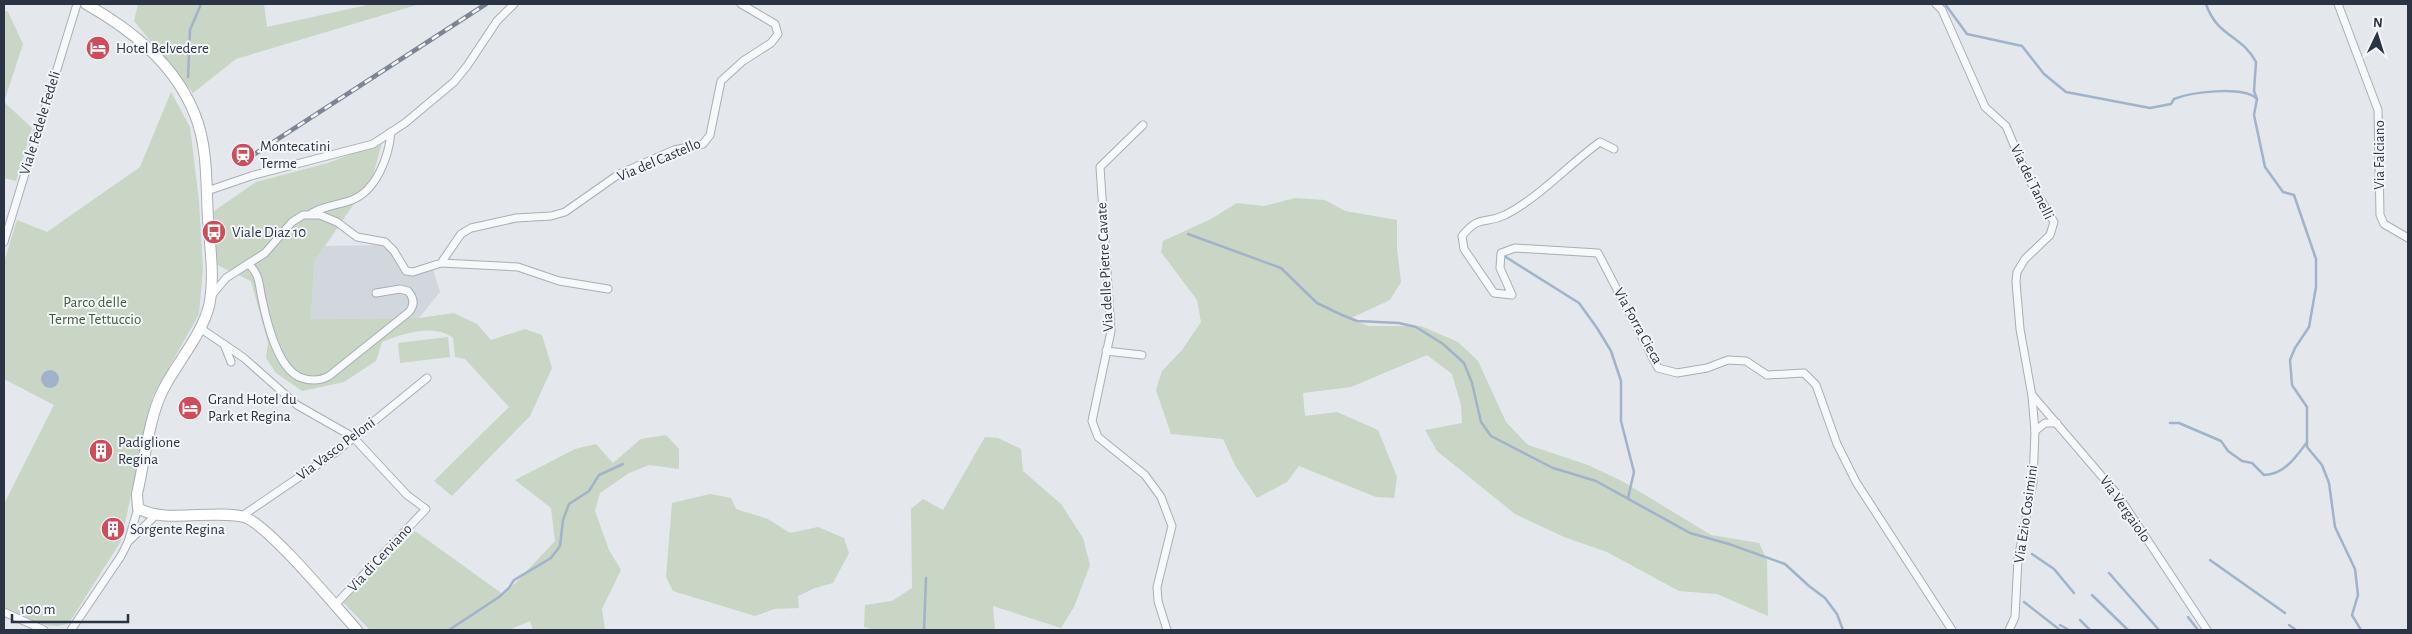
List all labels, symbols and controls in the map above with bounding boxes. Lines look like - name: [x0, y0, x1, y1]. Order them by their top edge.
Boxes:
- north arrow: [2352, 10, 2402, 60]
- text: N: [2372, 16, 2383, 30]
- hotel icon: Hotel Belvedere: [85, 35, 111, 61]
- place label: Hotel Belvedere: [116, 41, 209, 56]
- street label: Viale Fedele Fedeli: [17, 69, 63, 177]
- street label: Via Falciano: [2372, 120, 2387, 190]
- street label: Via del Castello: [615, 136, 703, 184]
- place label: Montecatini Terme: [260, 139, 330, 171]
- station icon: Montecatini Terme: [230, 142, 256, 168]
- street label: Via dei Tanelli: [2007, 142, 2057, 222]
- street label: Via delle Pietre Cavate: [1094, 202, 1116, 332]
- bus stop icon: Viale Diaz 10: [201, 219, 227, 245]
- place label: Viale Diaz 10: [232, 225, 306, 240]
- street label: Via Forra Cieca: [1611, 285, 1665, 367]
- park label: Parco delle Terme Tettuccio: [49, 295, 141, 327]
- place label: Grand Hotel du Park et Regina: [208, 392, 297, 424]
- hotel icon: Grand Hotel du Park et Regina: [177, 395, 203, 421]
- street label: Via Vasco Peloni: [294, 415, 378, 483]
- place label: Padiglione Regina: [118, 435, 180, 467]
- building icon: Padiglione Regina: [88, 438, 114, 464]
- street label: Via Ezio Cosimini: [2012, 464, 2040, 564]
- street label: Via Vergaiolo: [2097, 473, 2153, 545]
- building icon: Sorgente Regina: [100, 516, 126, 542]
- street label: Via di Cerviano: [345, 521, 415, 595]
- place label: Sorgente Regina: [130, 522, 225, 537]
- scale bar: [12, 592, 129, 624]
- text: 100 m: [20, 602, 55, 617]

